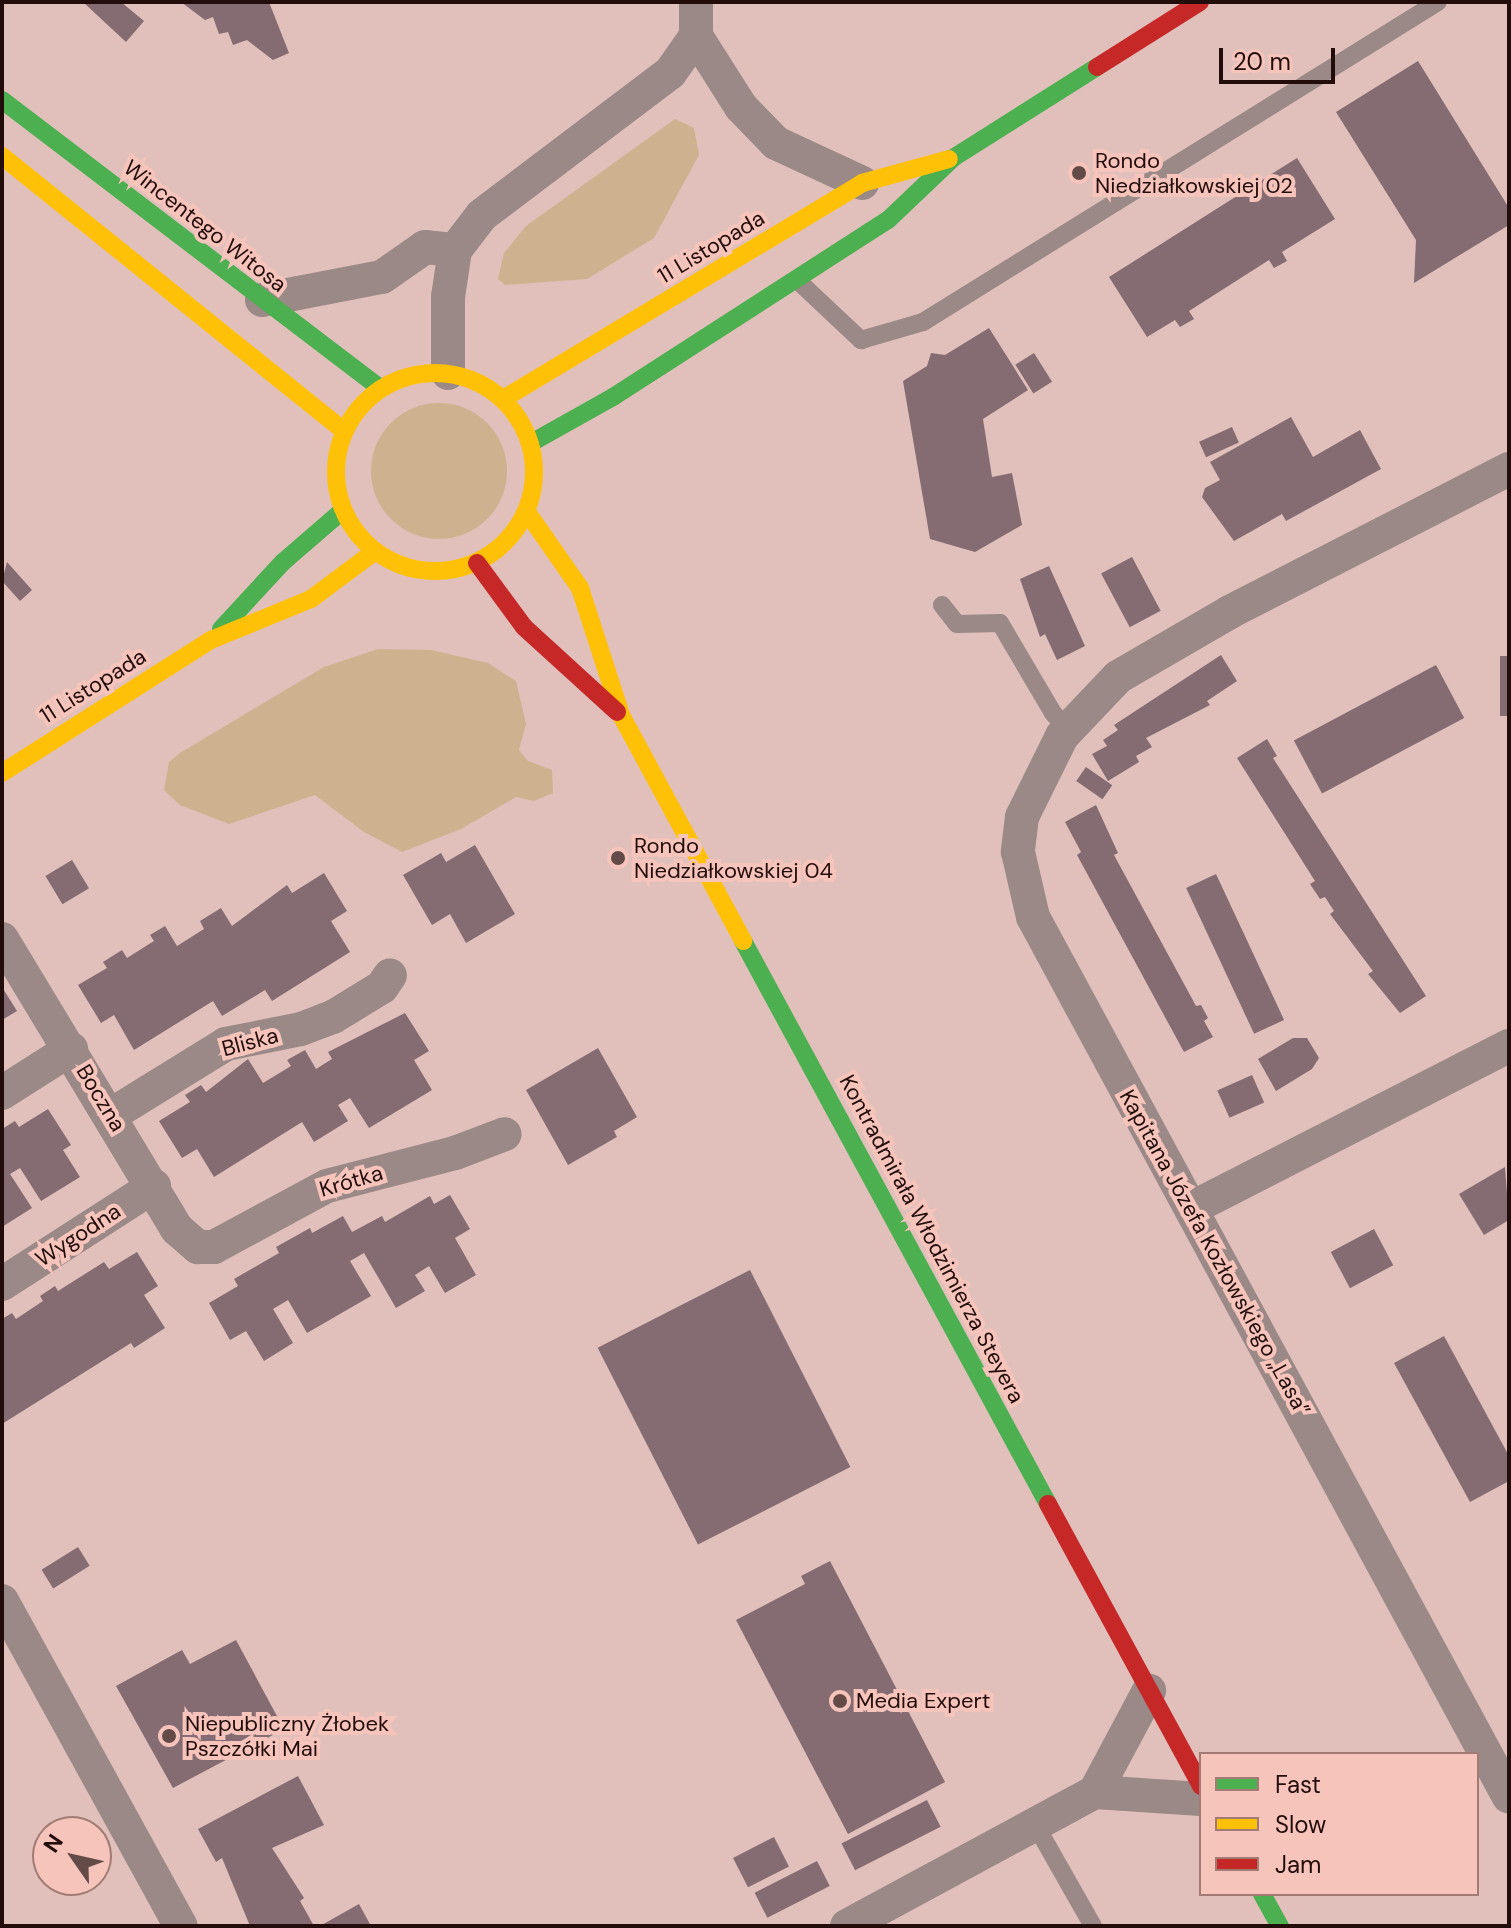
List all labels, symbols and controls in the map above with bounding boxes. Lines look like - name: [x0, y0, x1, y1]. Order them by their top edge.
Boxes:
- scale bar: [1223, 32, 1339, 82]
- text: 20 m: [1233, 46, 1291, 77]
- place label: Rondo Niedziałkowskiej 02: [1095, 147, 1293, 198]
- street label: Wincentego Witosa: [118, 154, 292, 298]
- marker: Rondo Niedziałkowskiej 02: [1070, 164, 1088, 182]
- street label: 11 Listopada: [653, 205, 769, 289]
- street label: 11 Listopada: [35, 643, 151, 729]
- place label: Rondo Niedziałkowskiej 04: [634, 832, 833, 884]
- marker: Rondo Niedziałkowskiej 04: [609, 849, 627, 867]
- street label: Bliska: [219, 1022, 281, 1062]
- street label: Boczna: [71, 1060, 131, 1136]
- street label: Kontradmirała Włodzimierza Steyera: [834, 1070, 1030, 1408]
- street label: Kapitana Józefa Kozłowskiego „Lasa”: [1114, 1085, 1316, 1421]
- street label: Krótka: [316, 1159, 386, 1203]
- street label: Wygodna: [31, 1198, 125, 1272]
- place label: Media Expert: [856, 1688, 990, 1714]
- marker: Media Expert: [831, 1692, 849, 1710]
- place label: Niepubliczny Żłobek Pszczółki Mai: [185, 1710, 389, 1762]
- marker: Niepubliczny Żłobek Pszczółki Mai: [160, 1727, 178, 1745]
- legend: [1199, 1752, 1479, 1896]
- text: Fast: [1275, 1769, 1321, 1800]
- text: Slow: [1275, 1809, 1326, 1840]
- north arrow: [32, 1816, 112, 1896]
- text: N: [37, 1829, 70, 1858]
- text: Jam: [1275, 1849, 1321, 1880]

